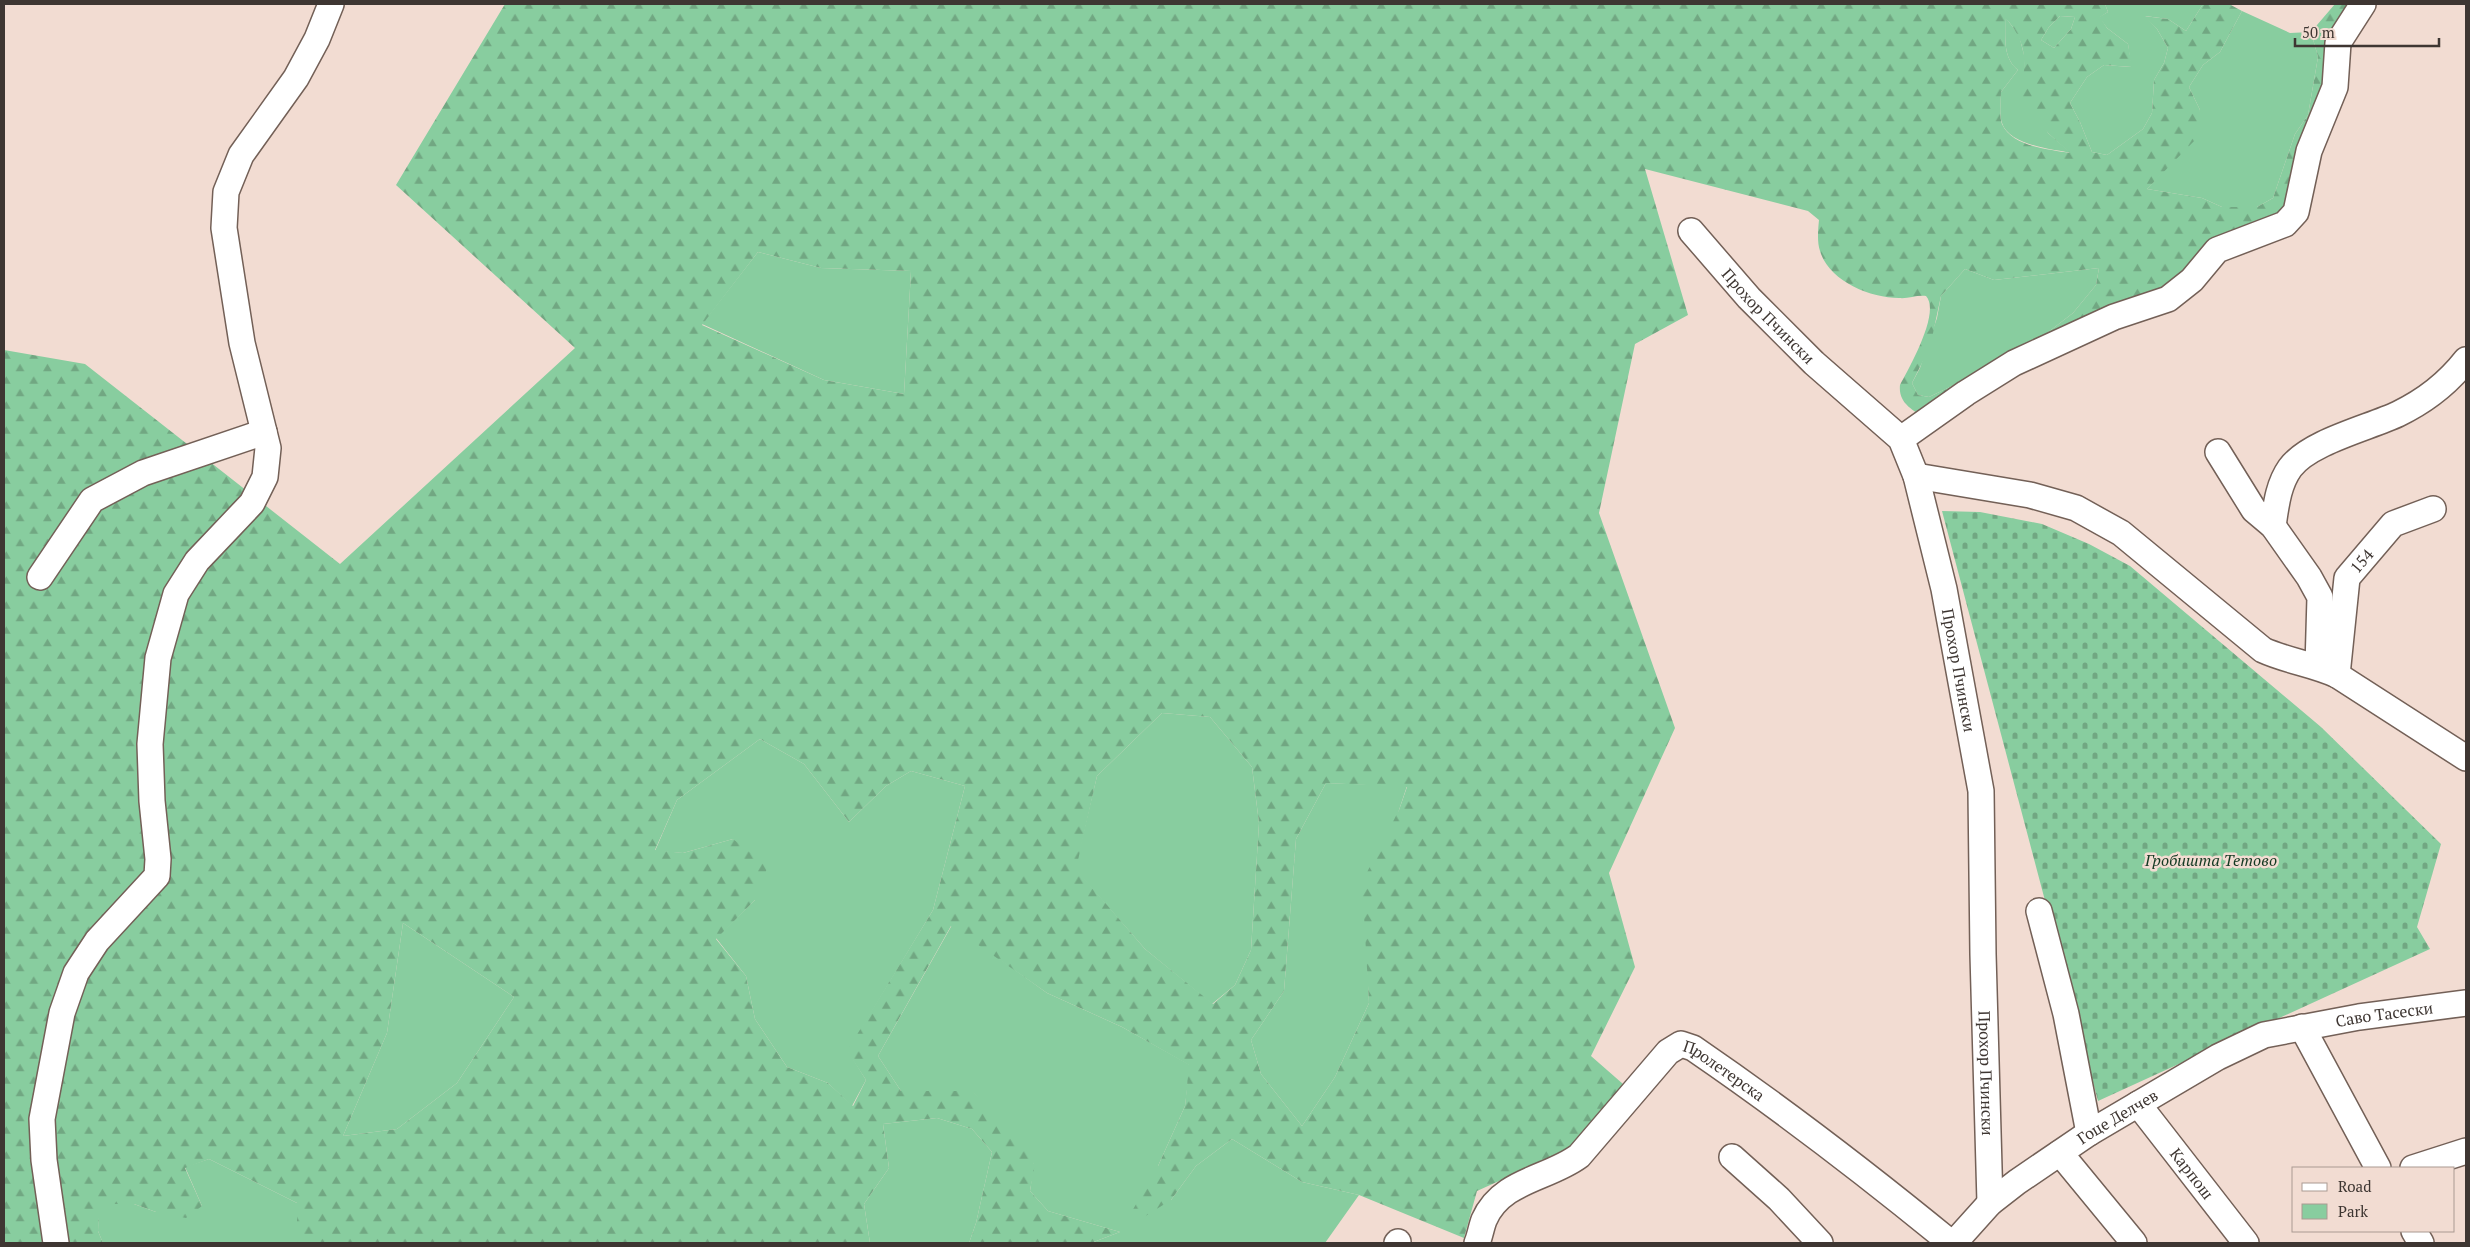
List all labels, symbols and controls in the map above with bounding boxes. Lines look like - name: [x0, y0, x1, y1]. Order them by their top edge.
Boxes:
- scale bar: [2295, 15, 2439, 47]
- text: 50 m: [2302, 22, 2335, 42]
- street label: Прохор Пчински: [1717, 263, 1820, 369]
- street label: 154: [2345, 544, 2379, 578]
- street label: Прохор Пчински: [1937, 607, 1981, 734]
- park label: Гробишта Тетово: [2144, 849, 2277, 871]
- street label: Саво Тасески: [2334, 996, 2435, 1032]
- street label: Прохор Пчински: [1974, 1010, 1999, 1136]
- street label: Пролетерска: [1680, 1035, 1769, 1106]
- street label: Гоце Делчев: [2073, 1084, 2162, 1149]
- street label: Карпош: [2165, 1143, 2219, 1204]
- legend: [2292, 1167, 2455, 1232]
- text: Road: [2338, 1176, 2371, 1196]
- text: Park: [2338, 1201, 2368, 1221]

